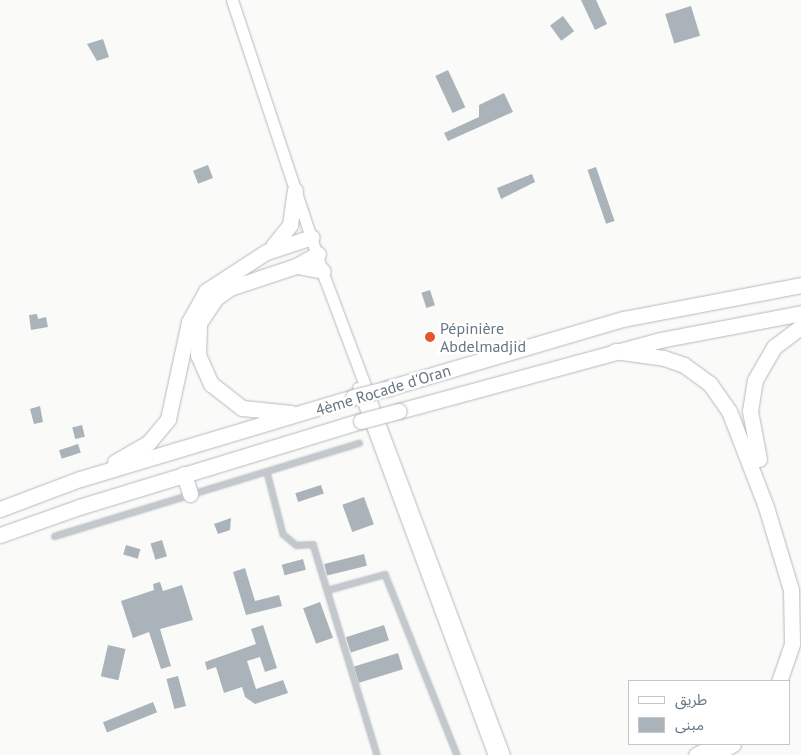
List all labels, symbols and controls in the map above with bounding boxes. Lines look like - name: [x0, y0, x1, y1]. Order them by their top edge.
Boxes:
- place label: Pépinière Abdelmadjid: [440, 318, 526, 356]
- marker: Pépinière Abdelmadjid: [424, 331, 436, 343]
- street label: 4ème Rocade d'Oran: [313, 360, 453, 420]
- legend: [628, 680, 791, 745]
- text: طريق: [675, 690, 707, 709]
- text: مبنى: [675, 715, 704, 734]

